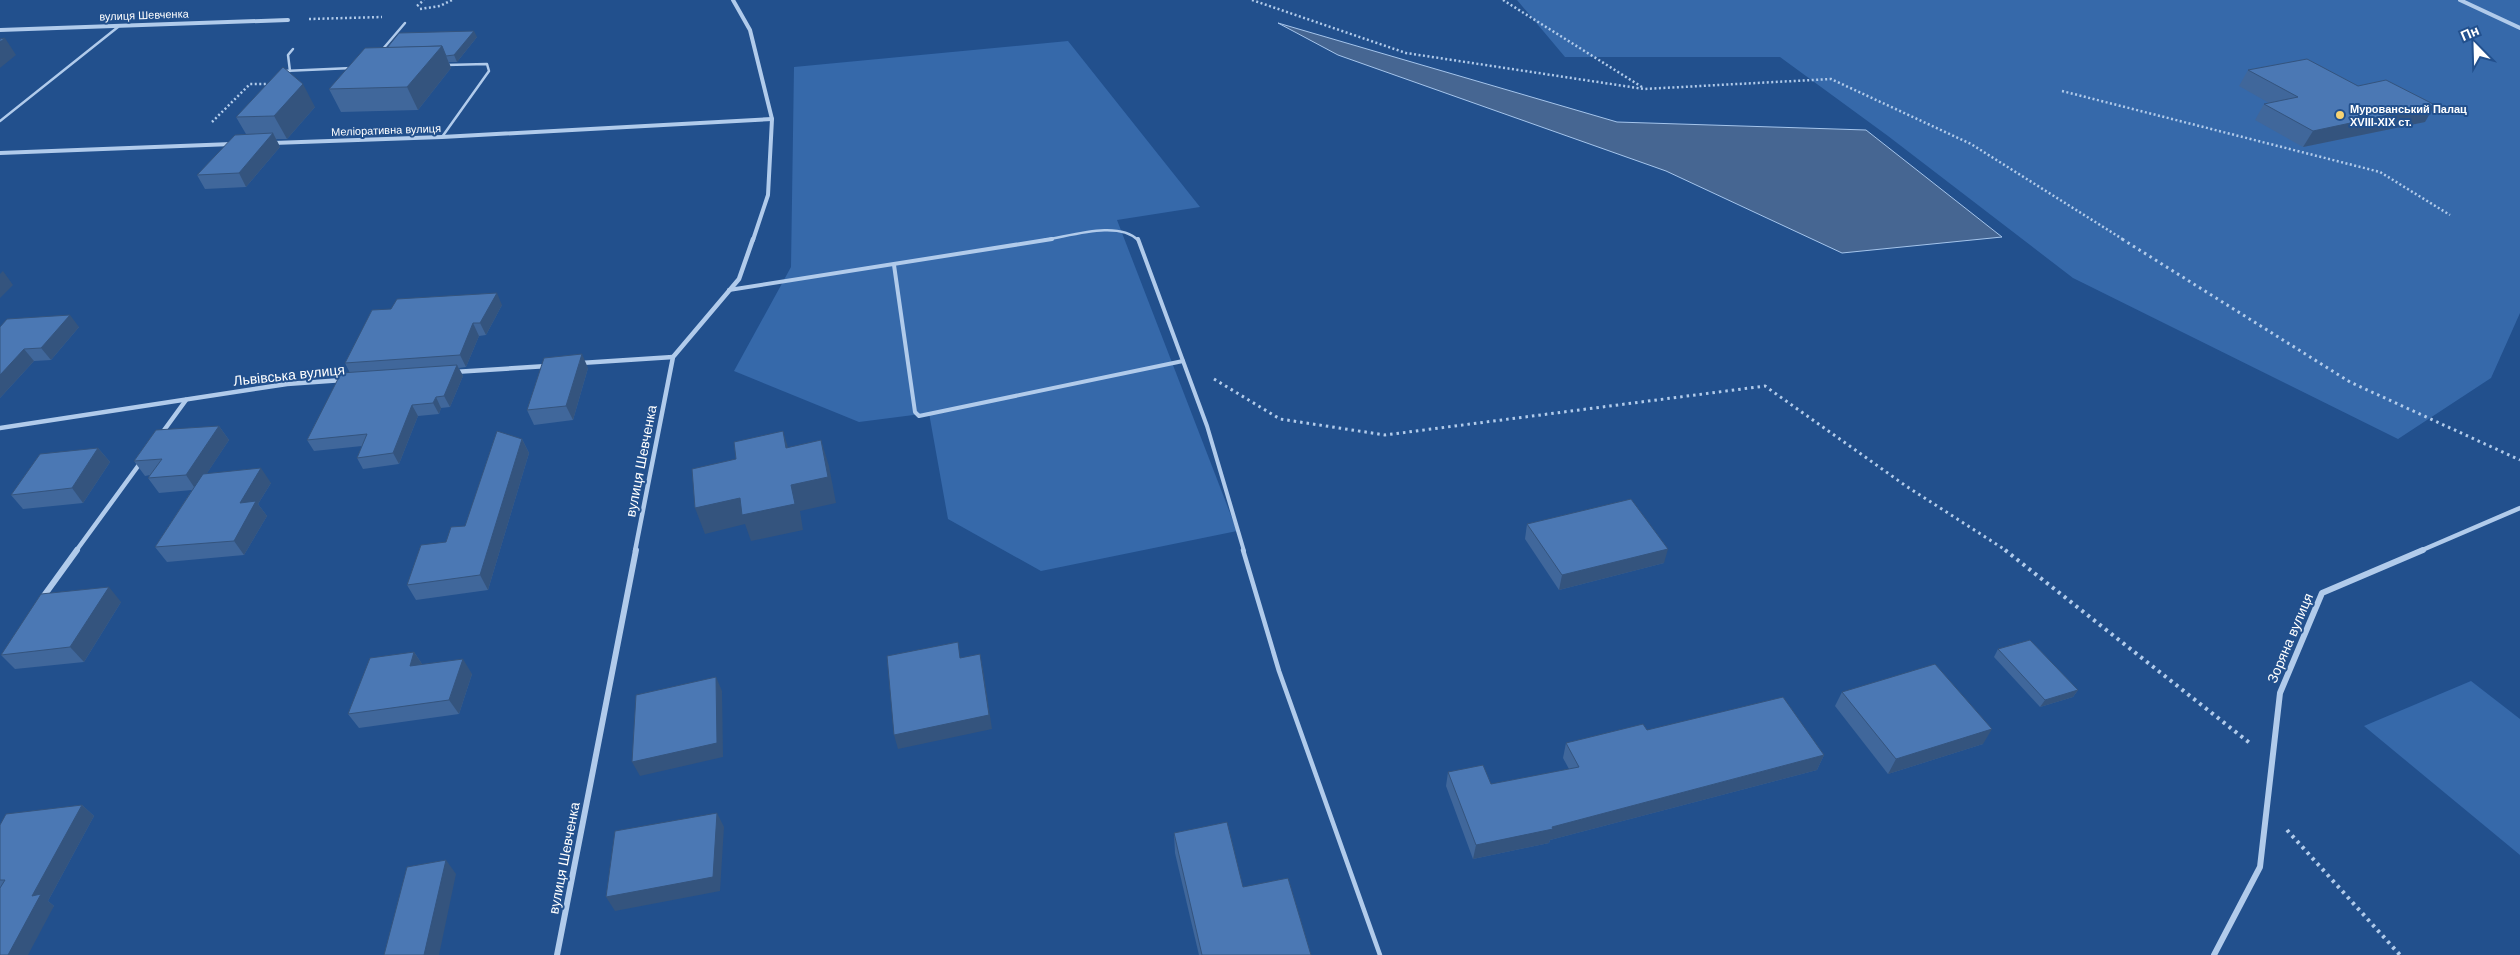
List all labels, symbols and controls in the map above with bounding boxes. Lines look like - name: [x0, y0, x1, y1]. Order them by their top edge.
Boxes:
- street label: вулиця Шевченка: [99, 7, 190, 23]
- north arrow: [2450, 20, 2500, 70]
- text: Пн: [2458, 22, 2482, 44]
- place label: Мурованський Палац XVIII-XIX ст.: [2350, 103, 2467, 128]
- marker: Мурованський Палац XVIII-XIX ст.: [2334, 109, 2346, 121]
- street label: Меліоративна вулиця: [331, 122, 441, 138]
- street label: Львівська вулиця: [232, 361, 346, 389]
- street label: вулиця Шевченка: [622, 403, 660, 518]
- street label: Зоряна вулиця: [2264, 591, 2316, 685]
- street label: вулиця Шевченка: [545, 800, 583, 915]

